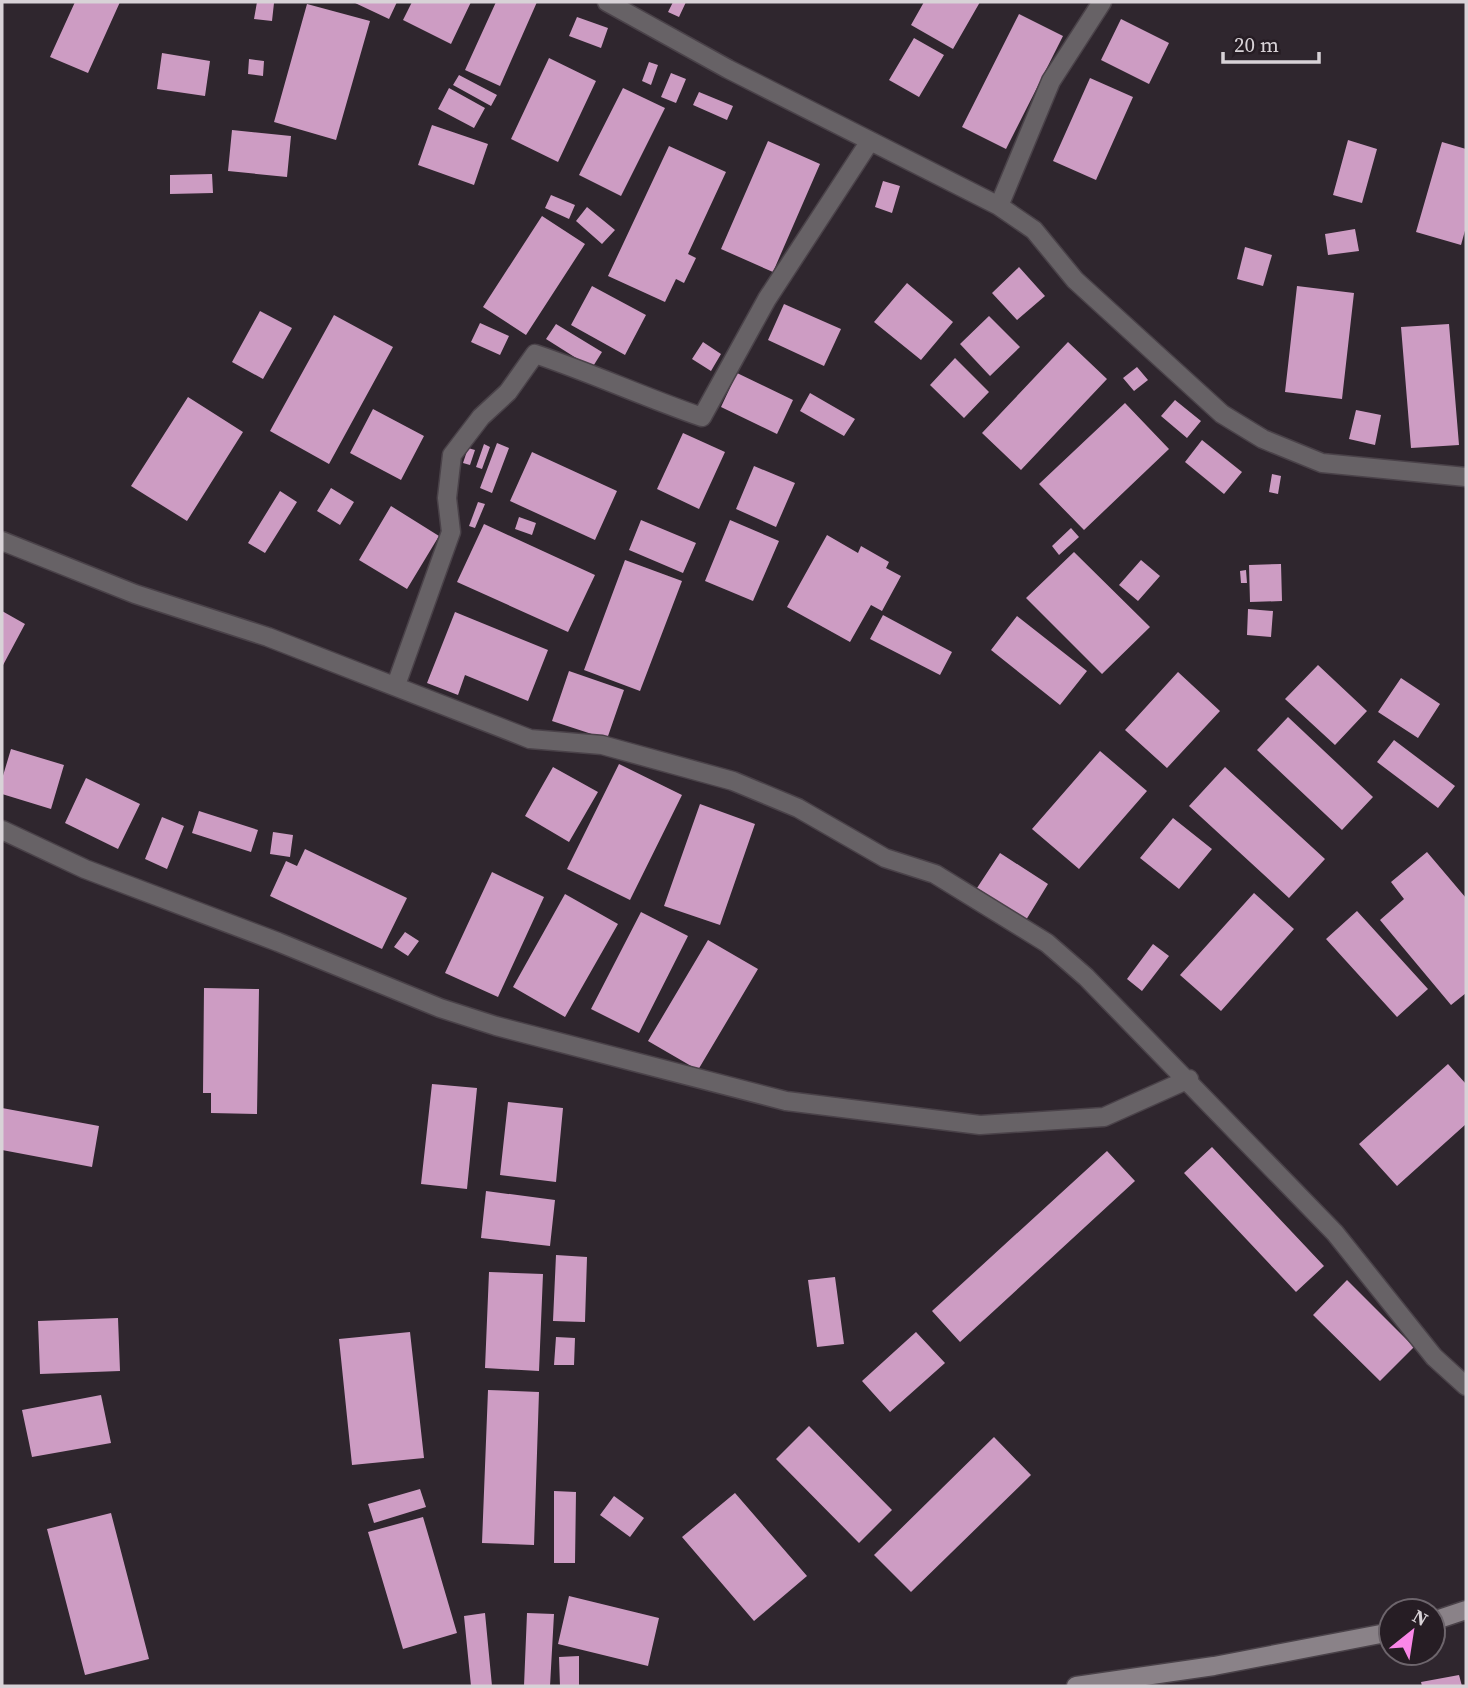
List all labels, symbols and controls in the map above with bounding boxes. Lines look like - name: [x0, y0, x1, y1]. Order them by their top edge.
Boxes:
- scale bar: [1223, 21, 1319, 65]
- text: 20 m: [1234, 30, 1279, 59]
- north arrow: [1377, 1597, 1447, 1667]
- text: N: [1408, 1603, 1433, 1632]

